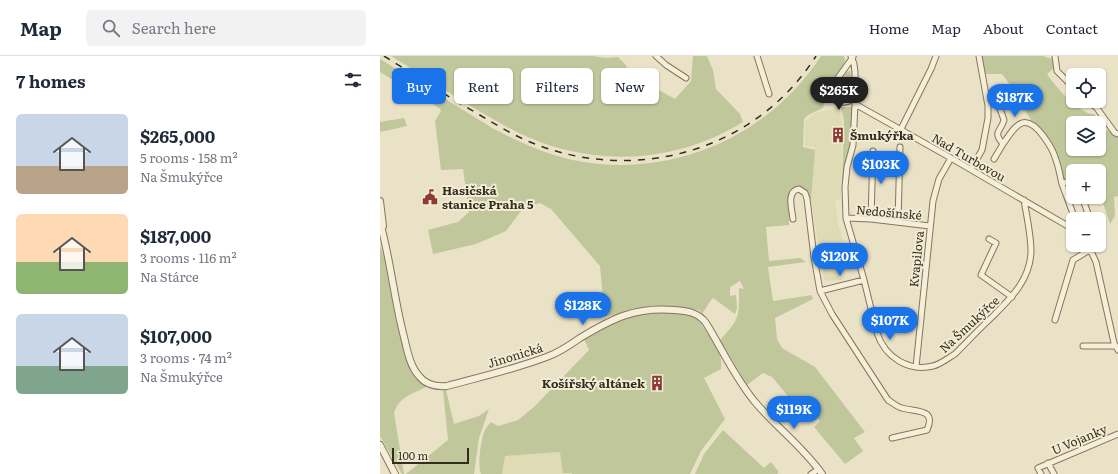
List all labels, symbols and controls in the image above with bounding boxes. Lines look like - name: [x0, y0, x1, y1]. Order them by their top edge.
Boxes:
- search box: [86, 10, 366, 46]
- text: Map: [20, 14, 62, 42]
- text: Search here: [132, 16, 216, 39]
- icon: search: [100, 17, 122, 39]
- text: Home: [869, 18, 909, 38]
- text: Map: [931, 18, 961, 38]
- text: About: [983, 18, 1024, 38]
- text: Contact: [1046, 18, 1098, 38]
- text: 7 homes: [16, 68, 86, 93]
- chip: Buy: [392, 68, 446, 104]
- chip: Rent: [454, 68, 513, 104]
- chip: Filters: [521, 68, 593, 104]
- chip: New: [601, 68, 659, 104]
- map controls: [1066, 68, 1106, 252]
- button: locate: [1066, 68, 1106, 108]
- icon: filters: [342, 69, 364, 91]
- pin: $265K: [811, 77, 867, 111]
- text: $265K: [819, 80, 859, 99]
- pin: $187K: [987, 84, 1043, 118]
- text: $187K: [996, 87, 1034, 106]
- button: layers: [1066, 116, 1106, 156]
- text: $265,000: [140, 123, 215, 148]
- building icon: Šmukýřka: [829, 126, 847, 144]
- place label: Šmukýřka: [850, 126, 914, 144]
- street label: Nad Turbovou: [929, 129, 1010, 186]
- icon: home: [48, 130, 96, 178]
- text: 5 rooms · 158 m²: [140, 148, 238, 167]
- pin: $103K: [853, 151, 909, 185]
- text: $103K: [862, 154, 900, 173]
- button: +: [1066, 164, 1106, 204]
- text: Na Šmukýřce: [140, 167, 223, 186]
- place label: Hasičská stanice Praha 5: [442, 181, 534, 213]
- public building icon: Hasičská stanice Praha 5: [421, 188, 439, 206]
- street label: Nedošínské: [855, 200, 923, 224]
- button: −: [1066, 212, 1106, 252]
- text: $187,000: [140, 223, 211, 248]
- street label: Kvapilova: [904, 229, 928, 288]
- icon: home: [48, 230, 96, 278]
- pin: $120K: [812, 243, 868, 277]
- text: $120K: [821, 246, 859, 265]
- text: 3 rooms · 116 m²: [140, 248, 237, 267]
- text: Na Stárce: [140, 267, 199, 286]
- street label: Na Šmukýřce: [935, 291, 1003, 357]
- pin: $128K: [555, 292, 611, 326]
- text: $128K: [564, 295, 602, 314]
- pin: $107K: [862, 307, 918, 341]
- text: $107K: [871, 310, 909, 329]
- text: $107,000: [140, 323, 212, 348]
- icon: home: [48, 330, 96, 378]
- street label: Jinonická: [485, 338, 545, 372]
- text: 3 rooms · 74 m²: [140, 348, 232, 367]
- text: Na Šmukýřce: [140, 367, 223, 386]
- place label: Košířský altánek: [542, 374, 646, 392]
- building icon: Košířský altánek: [648, 374, 666, 392]
- pin: $119K: [766, 396, 822, 430]
- text: $119K: [776, 399, 812, 418]
- street label: U Vojanky: [1048, 419, 1110, 459]
- scale bar: [392, 446, 469, 465]
- text: 100 m: [398, 447, 428, 463]

